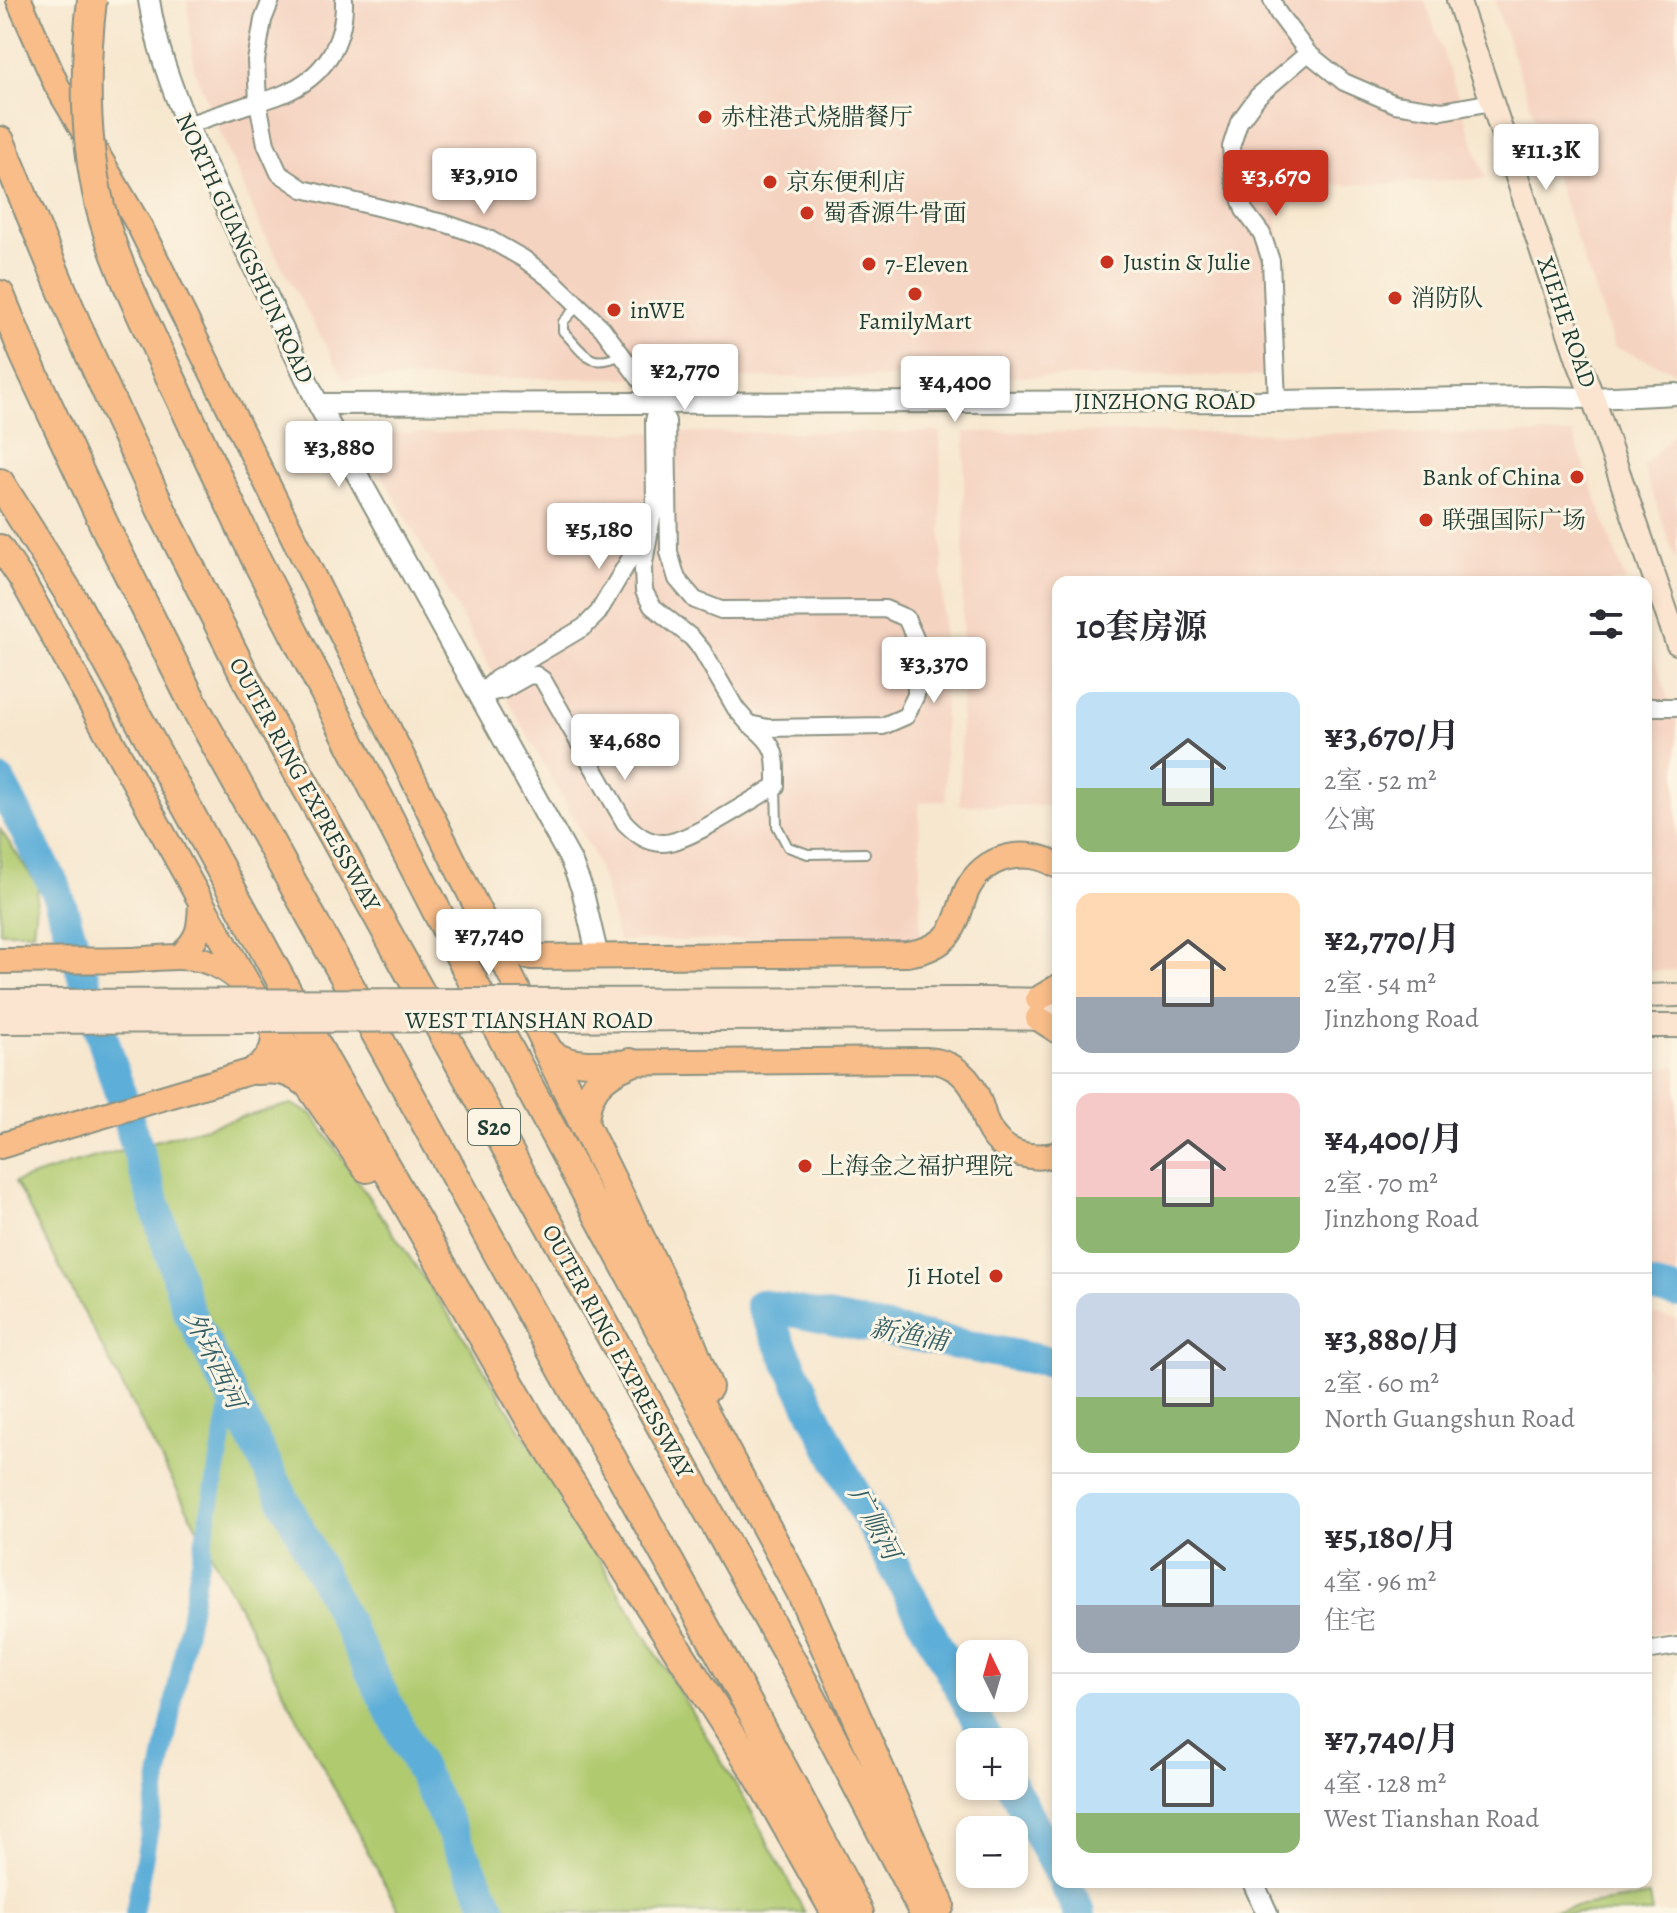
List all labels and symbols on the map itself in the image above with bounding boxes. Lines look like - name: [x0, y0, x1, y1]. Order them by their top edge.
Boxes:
- place label: 赤柱港式烧腊餐厅: [721, 101, 913, 133]
- street label: NORTH GUANGSHUN ROAD: [168, 108, 322, 388]
- marker: 赤柱港式烧腊餐厅: [696, 108, 714, 126]
- pin: ¥11.3K: [1481, 124, 1611, 192]
- pin: ¥3,910: [419, 148, 549, 216]
- pin: ¥3,670: [1211, 150, 1341, 218]
- place label: 京东便利店: [786, 166, 906, 198]
- marker: 京东便利店: [761, 173, 779, 191]
- place label: 蜀香源牛骨面: [823, 197, 967, 229]
- marker: 蜀香源牛骨面: [798, 204, 816, 222]
- place label: Justin & Julie: [1123, 246, 1250, 278]
- place label: 7-Eleven: [885, 248, 968, 280]
- street label: XIEHE ROAD: [1530, 252, 1604, 392]
- marker: Justin & Julie: [1098, 253, 1116, 271]
- marker: 7-Eleven: [860, 255, 878, 273]
- place label: 消防队: [1411, 282, 1483, 314]
- marker: FamilyMart: [906, 285, 924, 303]
- marker: 消防队: [1386, 289, 1404, 307]
- place label: inWE: [630, 294, 686, 326]
- marker: inWE: [605, 301, 623, 319]
- place label: FamilyMart: [858, 305, 972, 337]
- pin: ¥2,770: [620, 344, 750, 412]
- pin: ¥4,400: [890, 356, 1020, 424]
- street label: JINZHONG ROAD: [1074, 385, 1256, 417]
- pin: ¥3,880: [274, 421, 404, 489]
- place label: Bank of China: [1422, 461, 1562, 493]
- marker: Bank of China: [1568, 468, 1586, 486]
- pin: ¥5,180: [534, 503, 664, 571]
- place label: 联强国际广场: [1442, 504, 1586, 536]
- marker: 联强国际广场: [1417, 511, 1435, 529]
- pin: ¥3,370: [869, 637, 999, 705]
- street label: OUTER RING EXPRESSWAY: [222, 651, 389, 918]
- pin: ¥4,680: [560, 714, 690, 782]
- pin: ¥7,740: [424, 909, 554, 977]
- street label: WEST TIANSHAN ROAD: [404, 1004, 653, 1036]
- road number: S20: [468, 1109, 520, 1145]
- place label: 上海金之福护理院: [821, 1150, 1013, 1182]
- marker: 上海金之福护理院: [796, 1157, 814, 1175]
- street label: OUTER RING EXPRESSWAY: [535, 1218, 702, 1485]
- place label: Ji Hotel: [907, 1260, 980, 1292]
- marker: Ji Hotel: [987, 1267, 1005, 1285]
- water label: 外环西河: [176, 1306, 255, 1418]
- water label: 新渔浦: [867, 1310, 954, 1360]
- water label: 广顺河: [841, 1481, 910, 1569]
- north arrow: [956, 1640, 1028, 1712]

